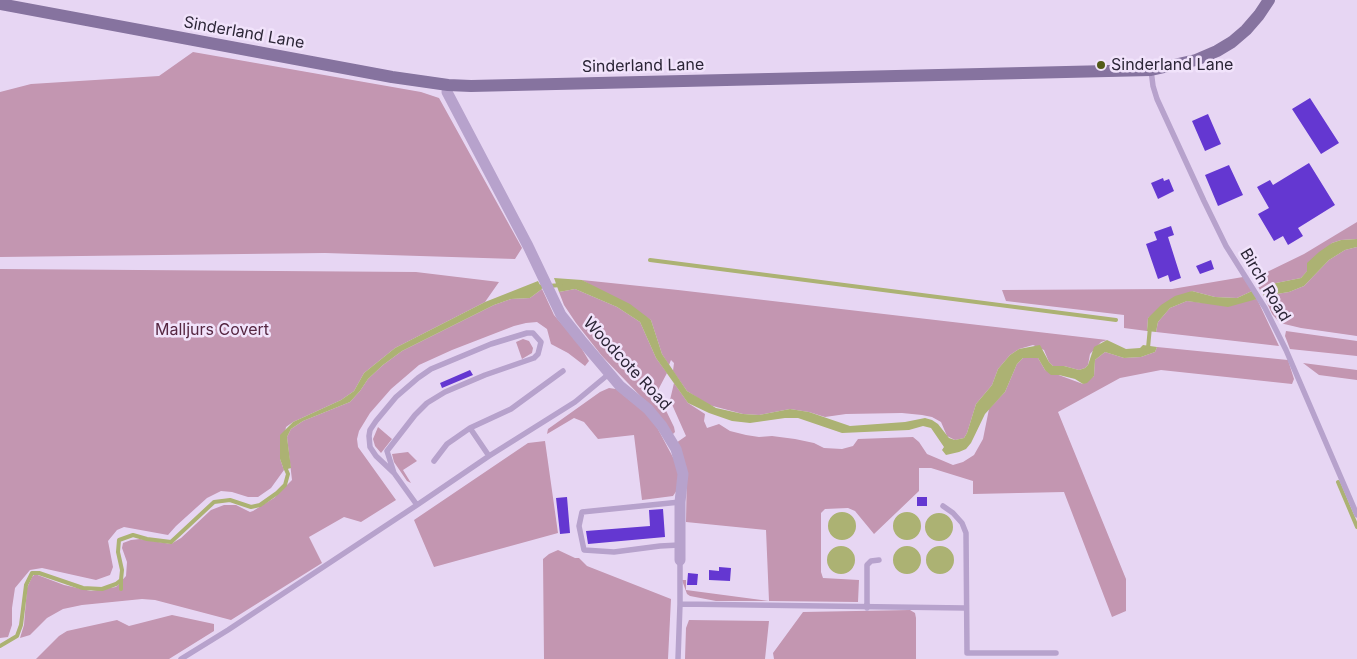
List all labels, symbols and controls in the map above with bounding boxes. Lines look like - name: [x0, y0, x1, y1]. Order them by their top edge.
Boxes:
- street label: Sinderland Lane: [182, 13, 306, 53]
- street label: Sinderland Lane: [582, 55, 704, 77]
- place label: Sinderland Lane: [1111, 55, 1233, 75]
- marker: Sinderland Lane: [1095, 59, 1107, 71]
- street label: Birch Road: [1236, 245, 1294, 325]
- street label: Woodcote Road: [579, 314, 675, 414]
- park label: Malljurs Covert: [155, 320, 269, 340]

